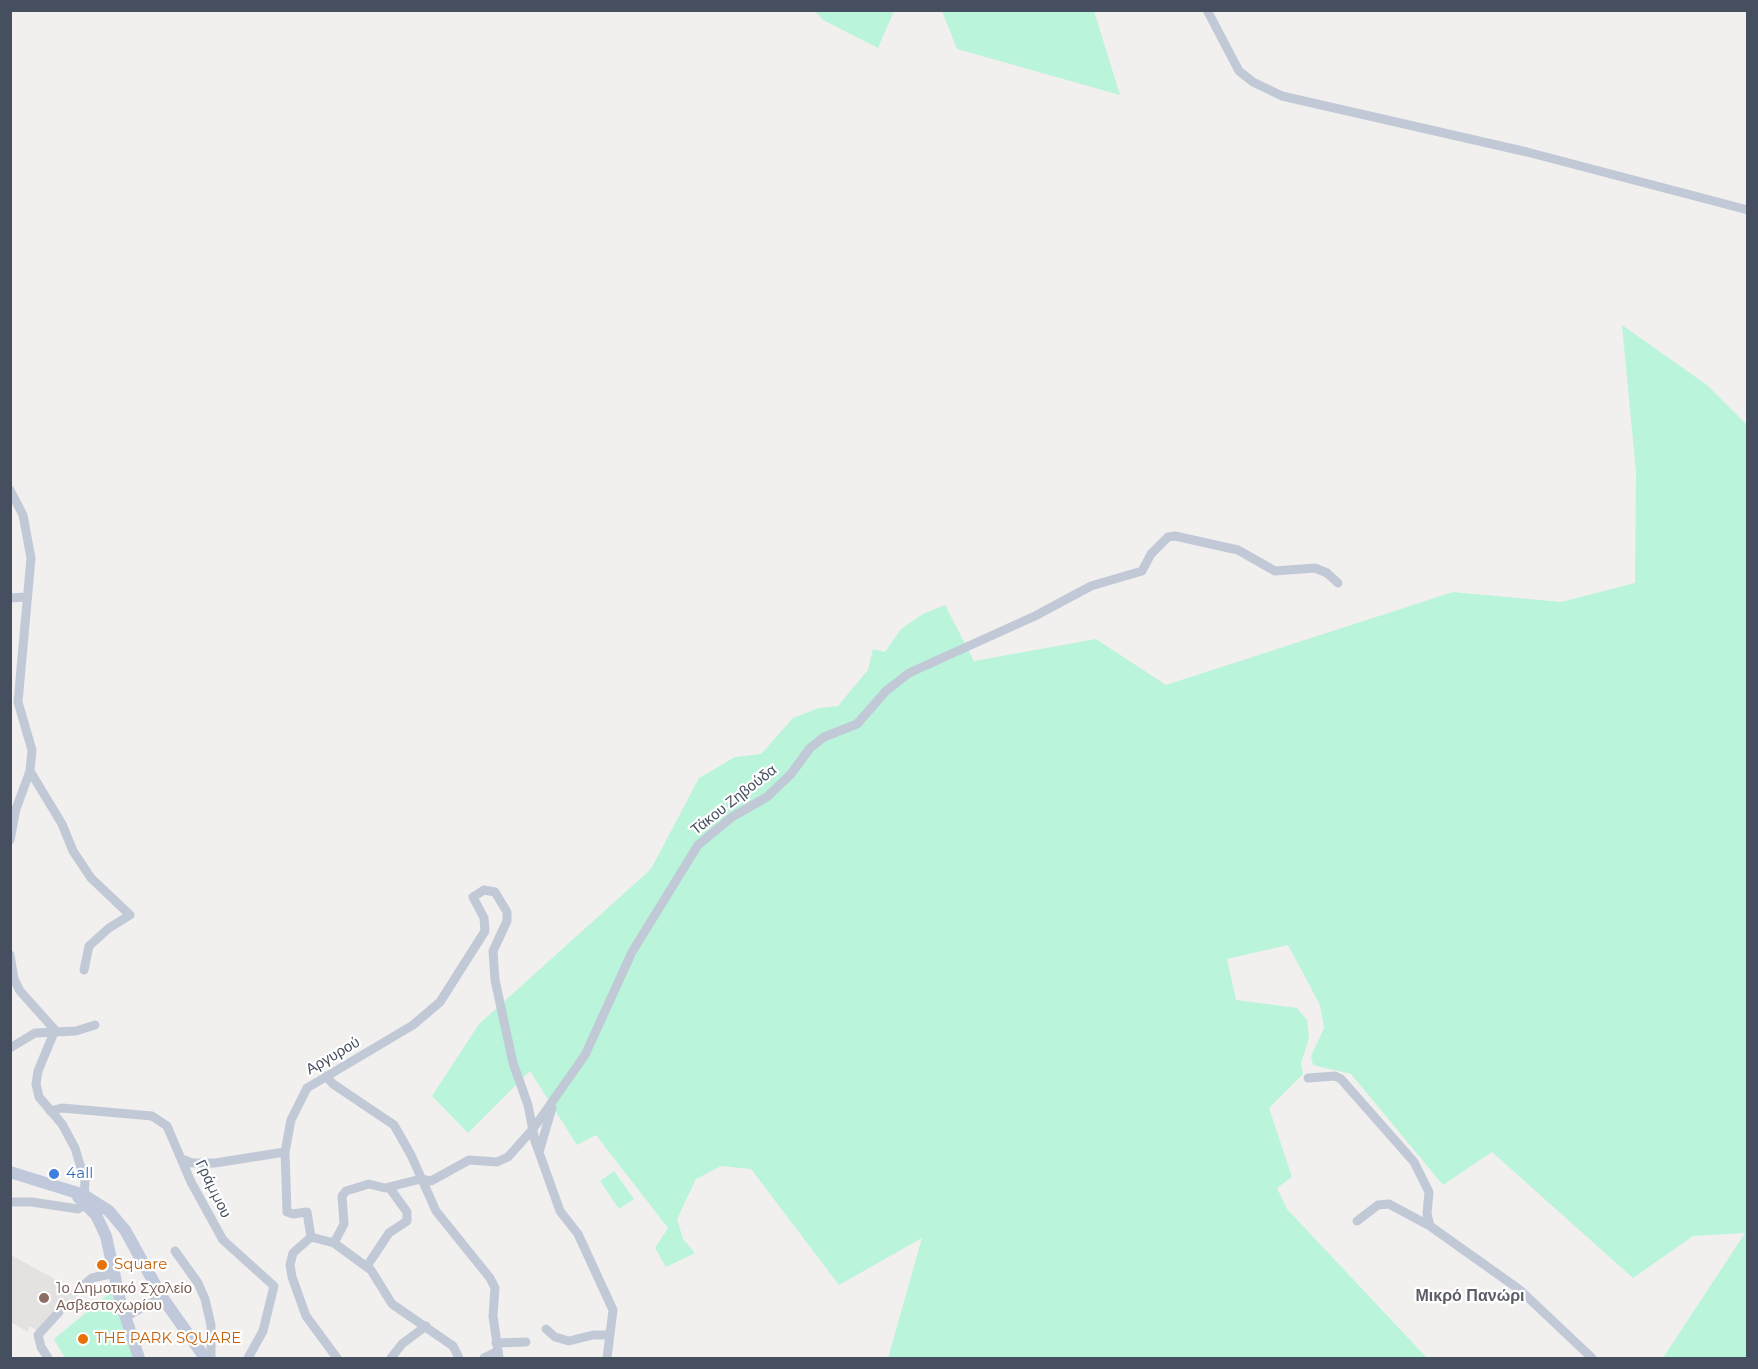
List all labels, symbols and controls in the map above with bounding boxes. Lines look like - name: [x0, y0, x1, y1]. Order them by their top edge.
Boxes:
- street label: Τάκου Ζηβούδα: [688, 761, 780, 839]
- street label: Αργυρού: [303, 1033, 363, 1079]
- street label: Γράμμου: [191, 1157, 235, 1221]
- place label: 4all: [66, 1165, 93, 1183]
- marker: 4all: [47, 1167, 61, 1181]
- place label: Square: [114, 1256, 167, 1274]
- marker: Square: [95, 1258, 109, 1272]
- place label: 1ο Δημοτικό Σχολείο Ασβεστοχωρίου: [56, 1280, 192, 1315]
- district label: Μικρό Πανώρι: [1415, 1286, 1525, 1306]
- marker: 1ο Δημοτικό Σχολείο Ασβεστοχωρίου: [37, 1291, 51, 1305]
- place label: THE PARK SQUARE: [95, 1330, 241, 1348]
- marker: THE PARK SQUARE: [76, 1332, 90, 1346]

